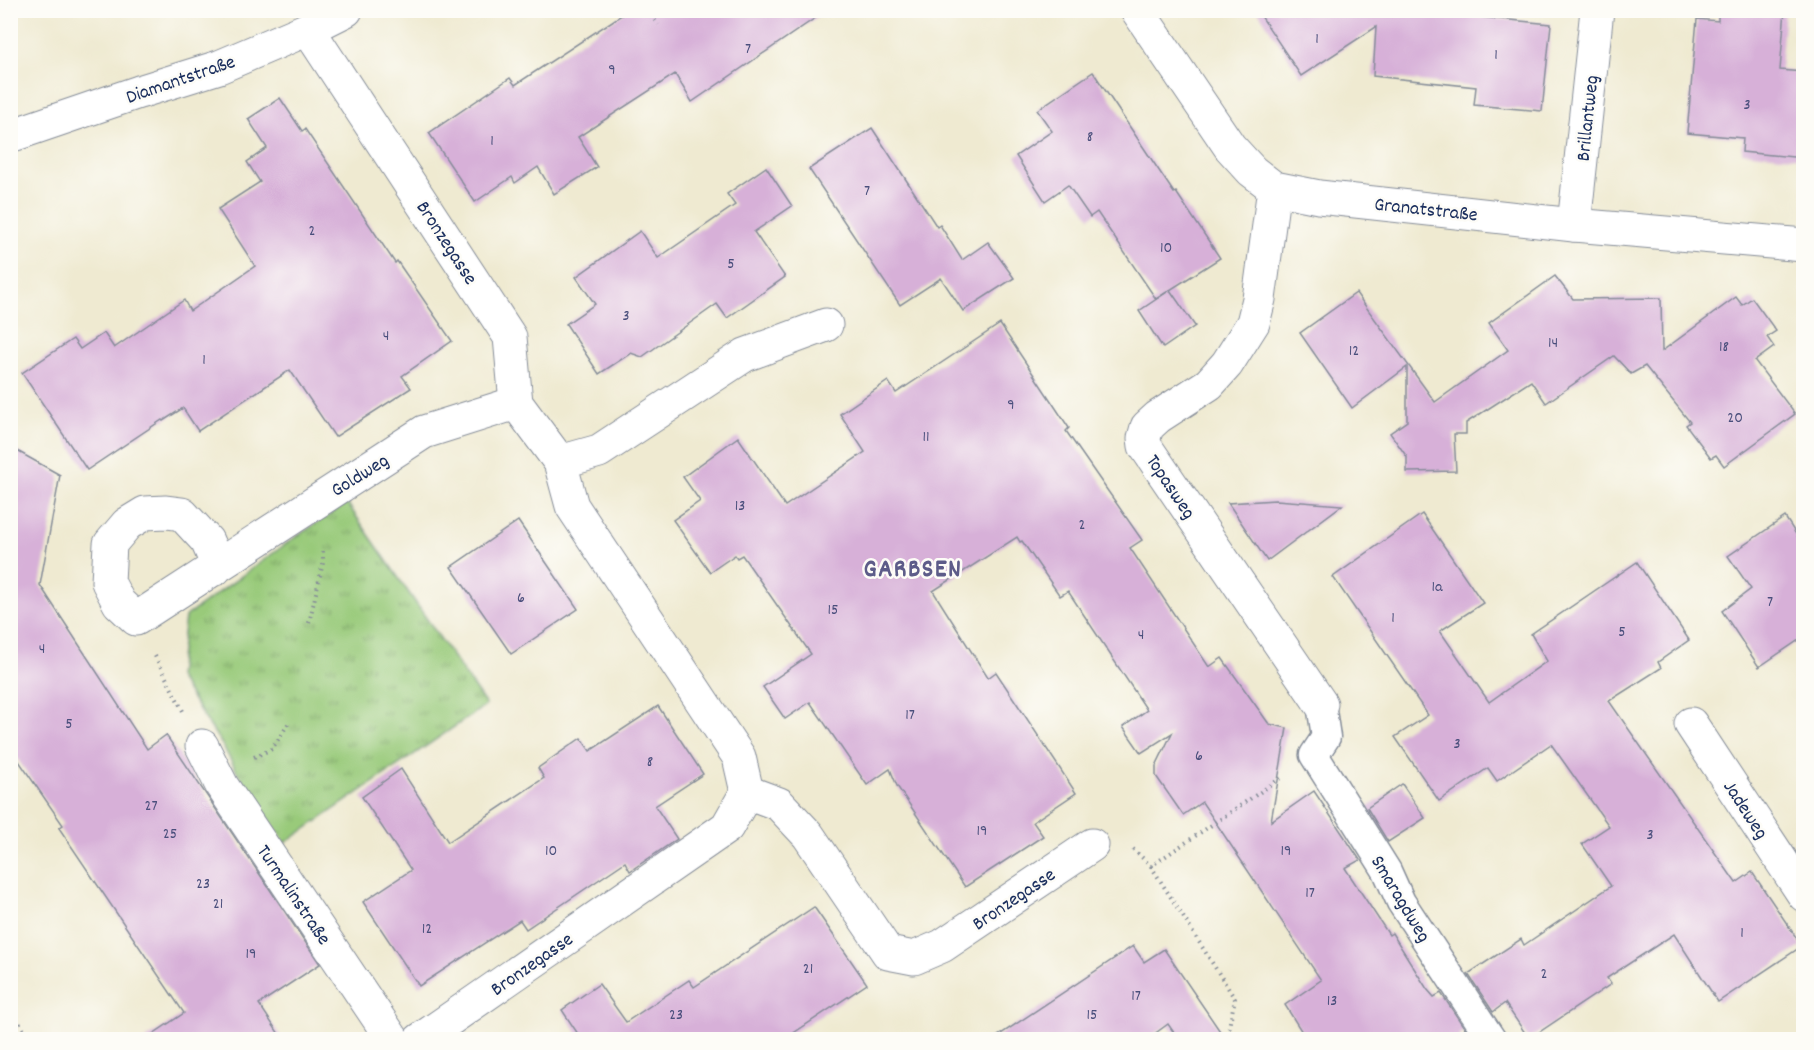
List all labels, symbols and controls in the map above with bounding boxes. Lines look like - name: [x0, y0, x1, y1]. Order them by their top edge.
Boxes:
- house number: 1: [1315, 28, 1319, 51]
- house number: 7: [745, 38, 751, 61]
- house number: 1: [1494, 44, 1498, 67]
- street label: Diamantstraße: [123, 49, 240, 113]
- house number: 9: [608, 59, 616, 82]
- street label: Brillantweg: [1571, 74, 1607, 163]
- house number: 3: [1743, 94, 1751, 117]
- house number: 8: [1087, 126, 1093, 149]
- house number: 1: [490, 130, 494, 153]
- house number: 7: [864, 180, 870, 203]
- street label: Granatstraße: [1373, 192, 1479, 230]
- street label: Bronzegasse: [408, 196, 483, 291]
- house number: 2: [309, 220, 316, 243]
- house number: 10: [1160, 237, 1172, 260]
- house number: 5: [727, 253, 735, 276]
- house number: 3: [622, 305, 630, 328]
- house number: 4: [383, 325, 389, 348]
- house number: 14: [1548, 332, 1558, 355]
- house number: 18: [1719, 336, 1729, 359]
- house number: 12: [1349, 340, 1359, 363]
- house number: 1: [202, 349, 206, 372]
- house number: 9: [1007, 394, 1015, 417]
- house number: 20: [1727, 407, 1743, 430]
- house number: 11: [922, 426, 930, 449]
- street label: Goldweg: [326, 448, 395, 505]
- street label: Topasweg: [1138, 450, 1201, 526]
- house number: 13: [735, 495, 745, 518]
- house number: 2: [1079, 514, 1086, 537]
- district label: GARBSEN: [864, 552, 962, 589]
- house number: 1a: [1431, 576, 1443, 599]
- house number: 6: [517, 587, 525, 610]
- house number: 7: [1767, 591, 1773, 614]
- house number: 15: [828, 599, 838, 622]
- house number: 1: [1391, 607, 1395, 630]
- house number: 5: [1618, 621, 1626, 644]
- house number: 4: [1138, 624, 1144, 647]
- house number: 4: [39, 638, 45, 661]
- house number: 17: [905, 704, 915, 727]
- house number: 5: [65, 713, 73, 736]
- house number: 3: [1453, 733, 1461, 756]
- house number: 6: [1195, 745, 1203, 768]
- house number: 8: [647, 751, 653, 774]
- street label: Jadeweg: [1715, 776, 1774, 846]
- house number: 27: [144, 795, 158, 818]
- house number: 19: [977, 820, 987, 843]
- house number: 25: [163, 823, 177, 846]
- house number: 3: [1646, 824, 1654, 847]
- street label: Turmalinstraße: [249, 840, 337, 952]
- house number: 10: [545, 840, 557, 863]
- house number: 19: [1281, 840, 1291, 863]
- street label: Smaragdweg: [1362, 851, 1436, 948]
- street label: Bronzegasse: [967, 862, 1062, 939]
- house number: 23: [196, 873, 210, 896]
- house number: 17: [1305, 882, 1315, 905]
- house number: 21: [213, 893, 223, 916]
- house number: 12: [422, 918, 432, 941]
- house number: 1: [1740, 922, 1744, 945]
- street label: Bronzegasse: [486, 927, 580, 1004]
- house number: 19: [246, 943, 256, 966]
- house number: 21: [803, 958, 813, 981]
- house number: 2: [1541, 963, 1548, 986]
- house number: 17: [1131, 985, 1141, 1008]
- house number: 13: [1327, 990, 1337, 1013]
- house number: 23: [669, 1004, 683, 1027]
- house number: 15: [1087, 1004, 1097, 1027]

